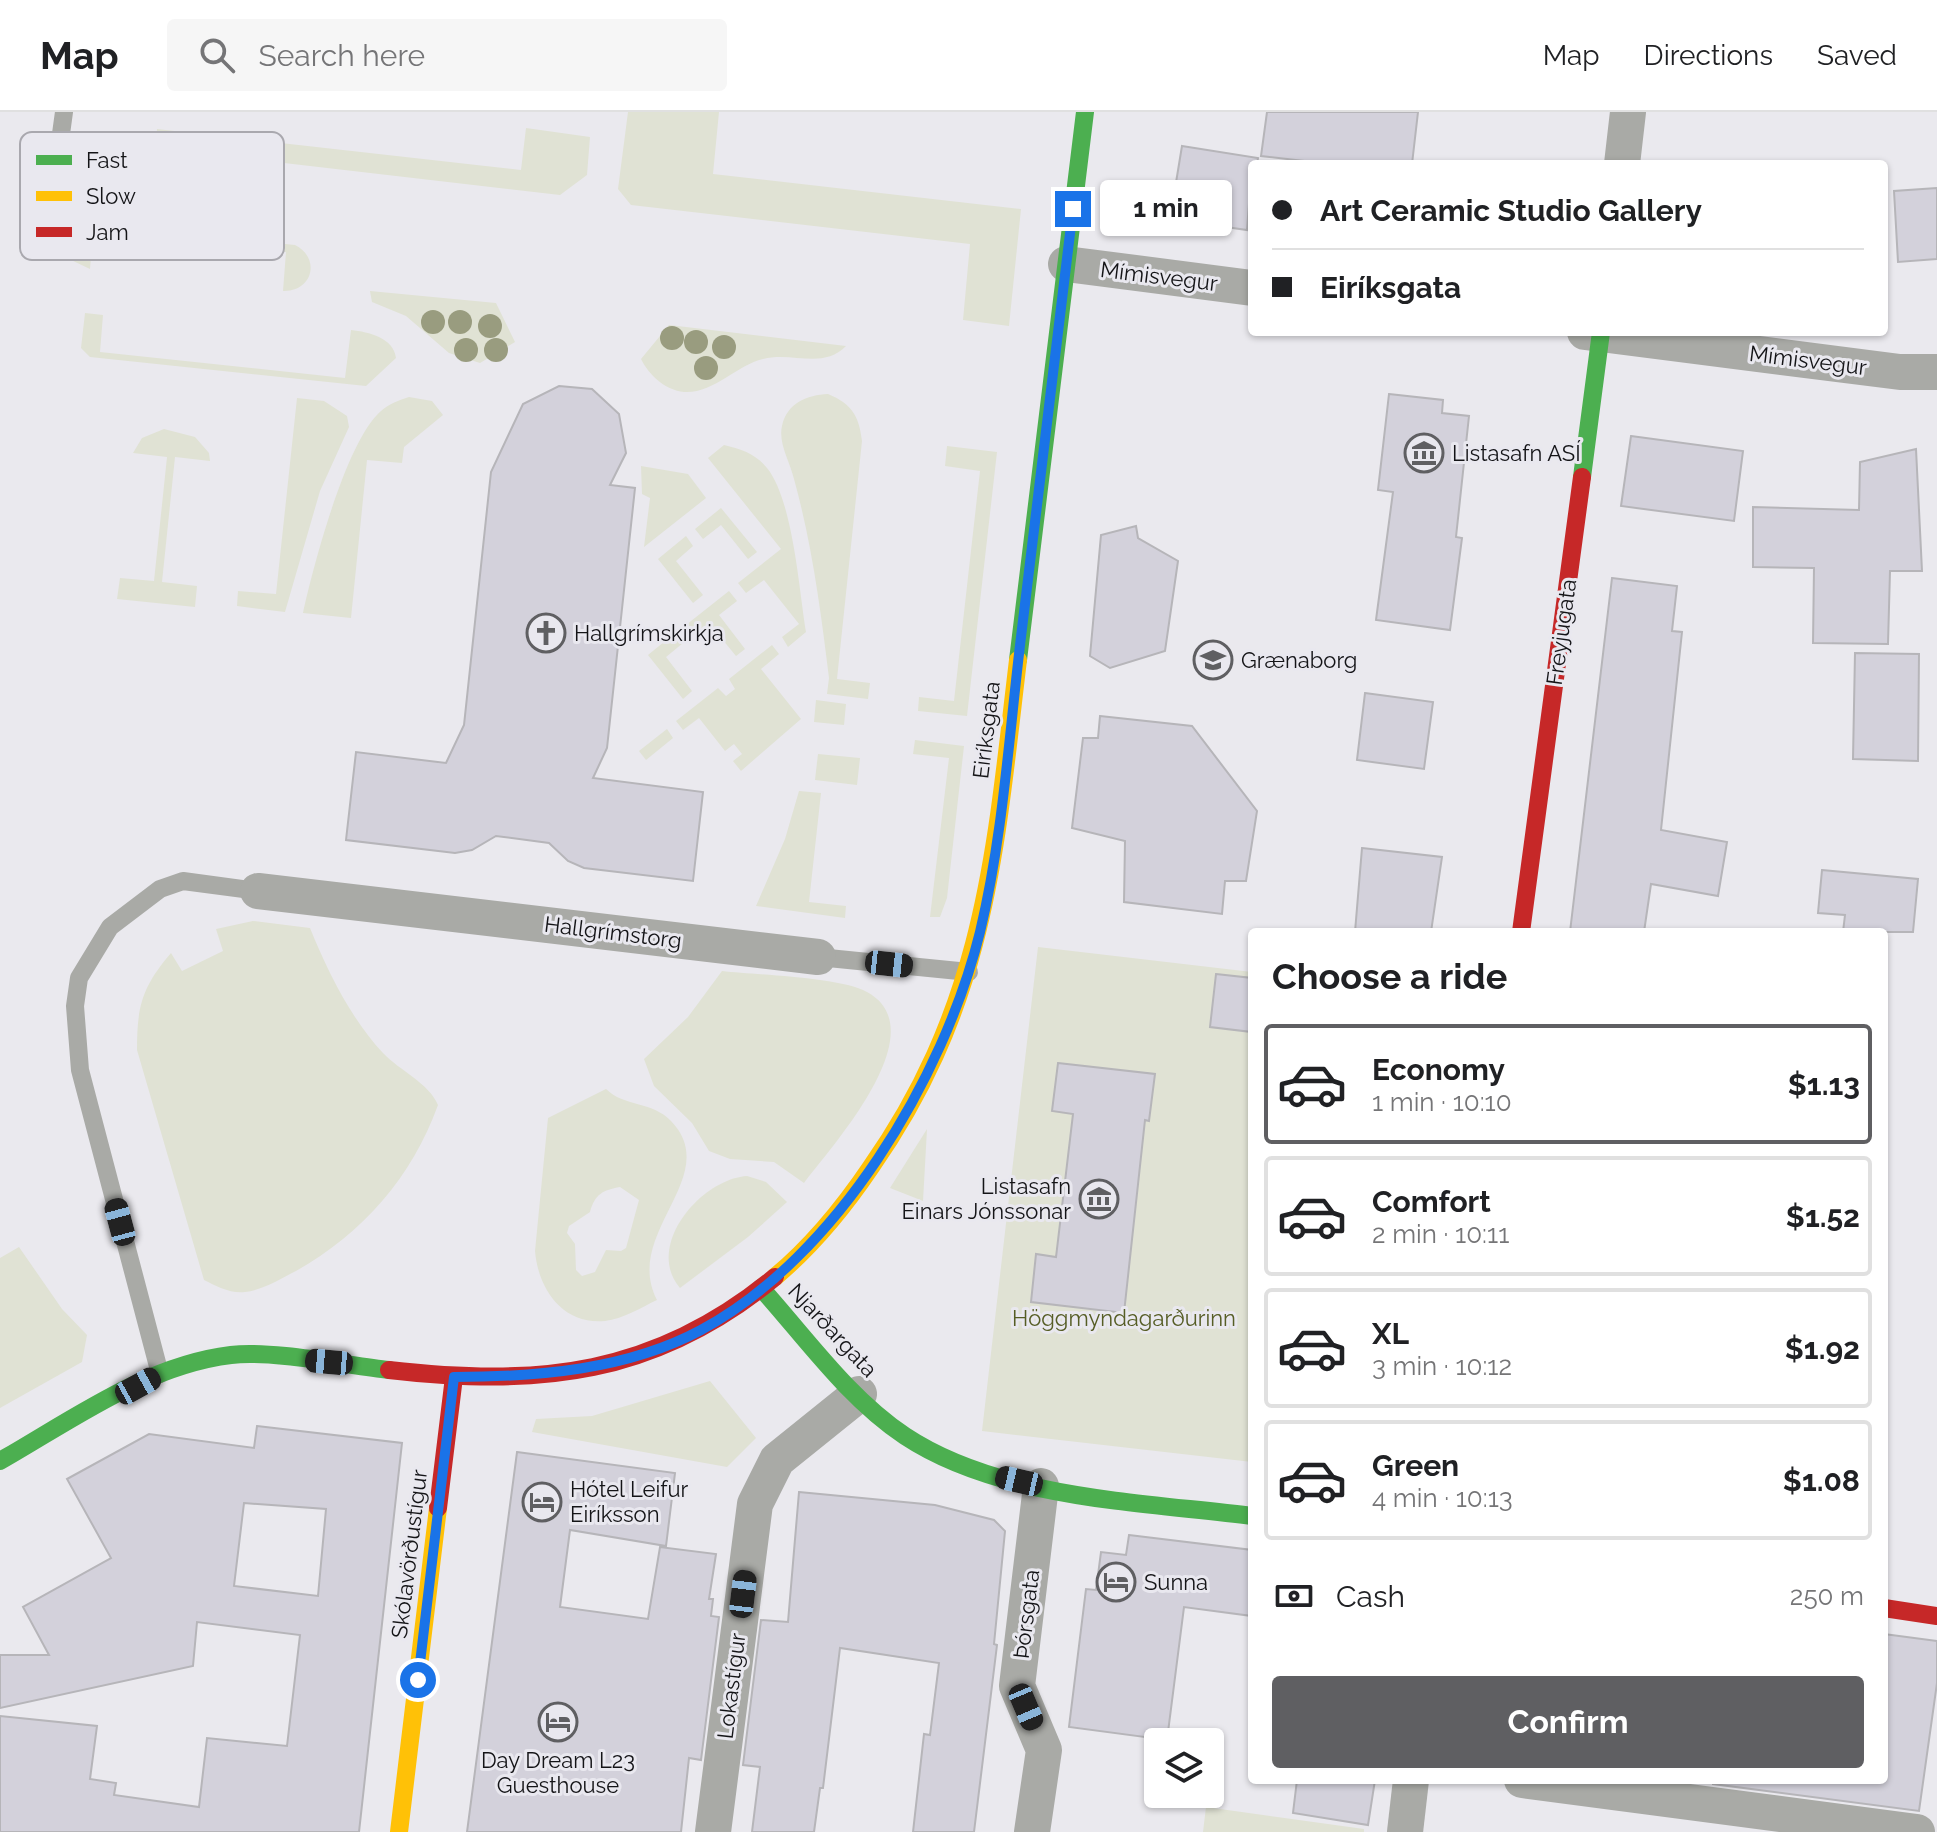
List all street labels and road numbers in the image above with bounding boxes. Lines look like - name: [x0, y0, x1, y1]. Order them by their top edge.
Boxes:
- street label: Mímisvegur: [1099, 256, 1219, 296]
- street label: Mímisvegur: [1748, 340, 1868, 380]
- street label: Freyjugata: [1541, 577, 1581, 687]
- street label: Eiríksgata: [967, 680, 1005, 780]
- street label: Hallgrímstorg: [543, 911, 683, 953]
- street label: Njarðargata: [783, 1278, 883, 1382]
- street label: Skólavörðustígur: [386, 1468, 432, 1640]
- street label: Þórsgata: [1008, 1568, 1044, 1660]
- street label: Lokastígur: [712, 1631, 750, 1740]

